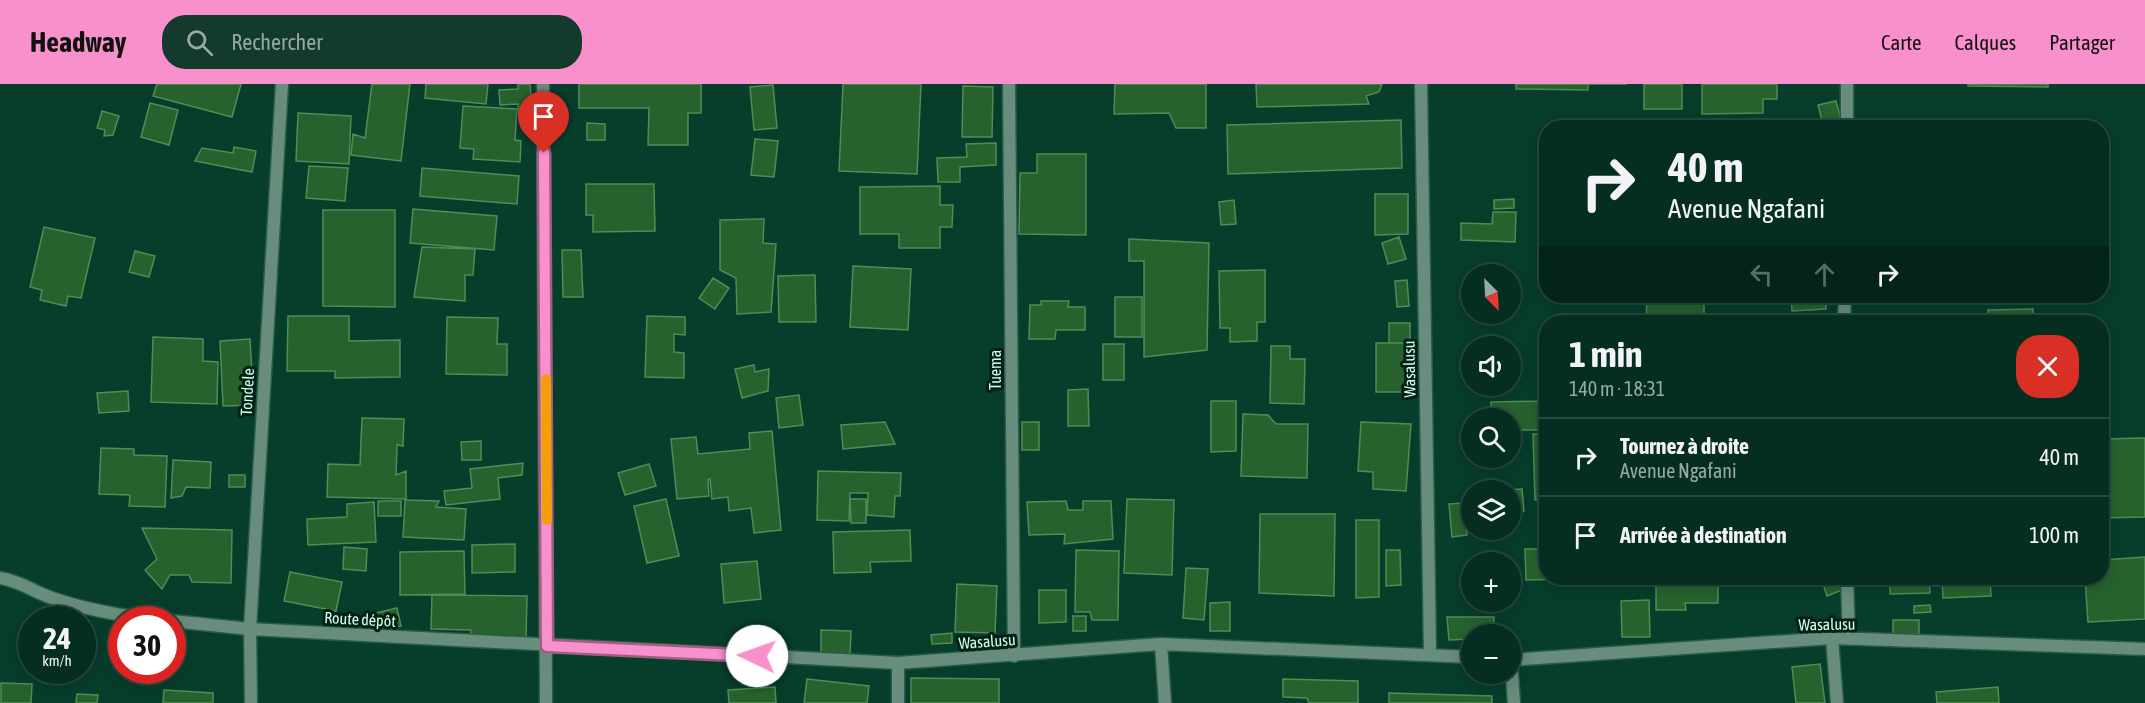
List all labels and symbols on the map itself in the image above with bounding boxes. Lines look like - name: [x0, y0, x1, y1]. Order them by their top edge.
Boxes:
- pin: [518, 91, 569, 153]
- north arrow: [1461, 264, 1521, 324]
- street label: Wasalusu: [1400, 340, 1418, 398]
- street label: Tuema: [986, 350, 1004, 390]
- street label: Tondele: [237, 368, 257, 416]
- speed limit sign: 30: [108, 606, 186, 684]
- street label: Route dépôt: [324, 608, 397, 631]
- street label: Wasalusu: [1798, 615, 1856, 633]
- position arrow: [725, 624, 789, 688]
- street label: Wasalusu: [958, 630, 1016, 652]

